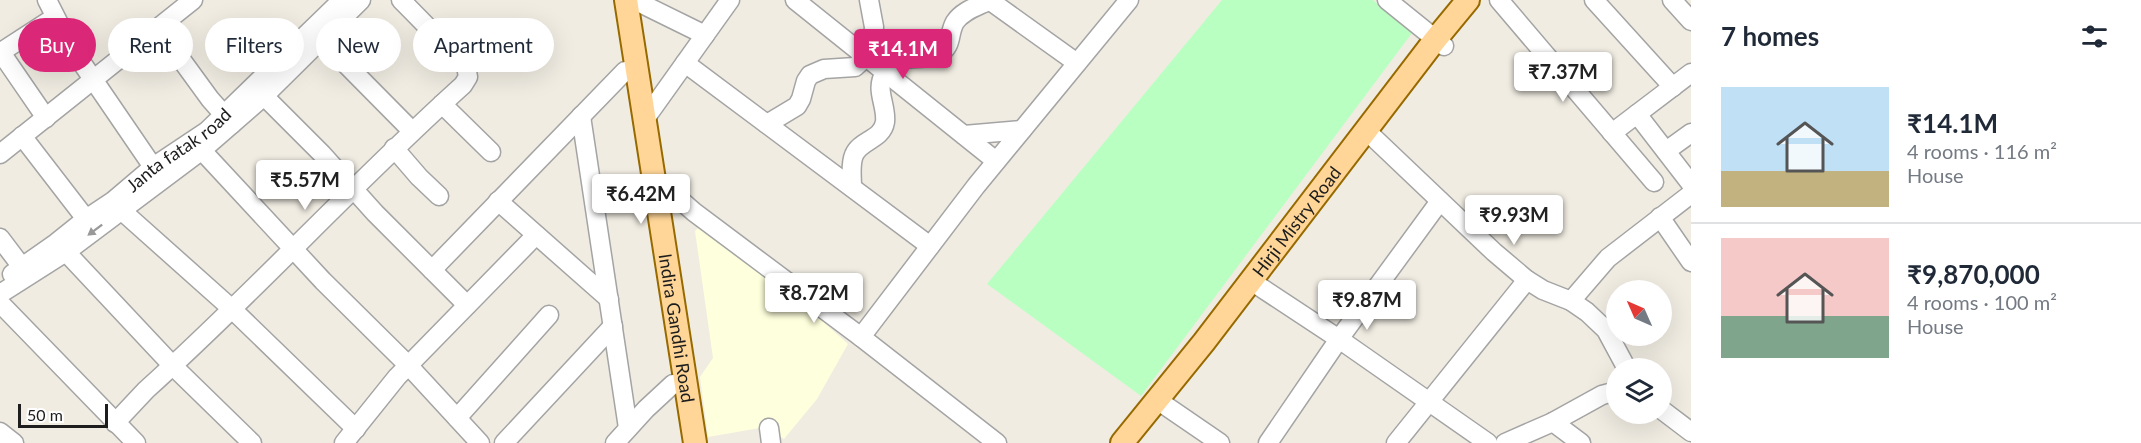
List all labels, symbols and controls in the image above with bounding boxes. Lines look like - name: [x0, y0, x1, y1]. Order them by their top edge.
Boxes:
- chip: Buy: [18, 18, 96, 72]
- chip: Rent: [108, 18, 193, 72]
- chip: Filters: [205, 18, 304, 72]
- chip: New: [316, 18, 401, 72]
- chip: Apartment: [413, 18, 554, 72]
- text: 7 homes: [1721, 20, 1819, 52]
- icon: filters: [2078, 20, 2111, 53]
- pin: ₹14.1M: [854, 29, 952, 80]
- text: ₹14.1M: [868, 36, 938, 60]
- pin: ₹7.37M: [1514, 52, 1612, 103]
- text: ₹7.37M: [1528, 59, 1598, 83]
- street label: Janta fatak road: [121, 103, 235, 196]
- text: ₹14.1M: [1907, 107, 1998, 139]
- icon: home: [1769, 111, 1841, 183]
- text: 4 rooms · 116 m²: [1907, 139, 2057, 163]
- pin: ₹5.57M: [256, 160, 354, 211]
- street label: Hirji Mistry Road: [1247, 162, 1345, 281]
- text: House: [1907, 163, 1964, 187]
- text: ₹5.57M: [270, 167, 340, 191]
- pin: ₹6.42M: [592, 174, 690, 225]
- text: ₹6.42M: [606, 181, 676, 205]
- pin: ₹9.93M: [1465, 195, 1563, 246]
- text: ₹9.93M: [1479, 202, 1549, 226]
- one-way arrow: [87, 224, 102, 236]
- street label: Indira Gandhi Road: [655, 252, 700, 404]
- text: ₹9,870,000: [1907, 258, 2040, 290]
- icon: home: [1769, 262, 1841, 334]
- pin: ₹8.72M: [765, 273, 863, 324]
- text: ₹8.72M: [779, 280, 849, 304]
- pin: ₹9.87M: [1318, 280, 1416, 331]
- north arrow: [1606, 280, 1672, 346]
- map controls: [1606, 280, 1672, 424]
- text: ₹9.87M: [1332, 287, 1402, 311]
- text: 4 rooms · 100 m²: [1907, 290, 2057, 314]
- text: House: [1907, 314, 1964, 338]
- button: layers: [1606, 358, 1672, 424]
- scale bar: [18, 401, 108, 428]
- text: 50 m: [27, 405, 63, 424]

